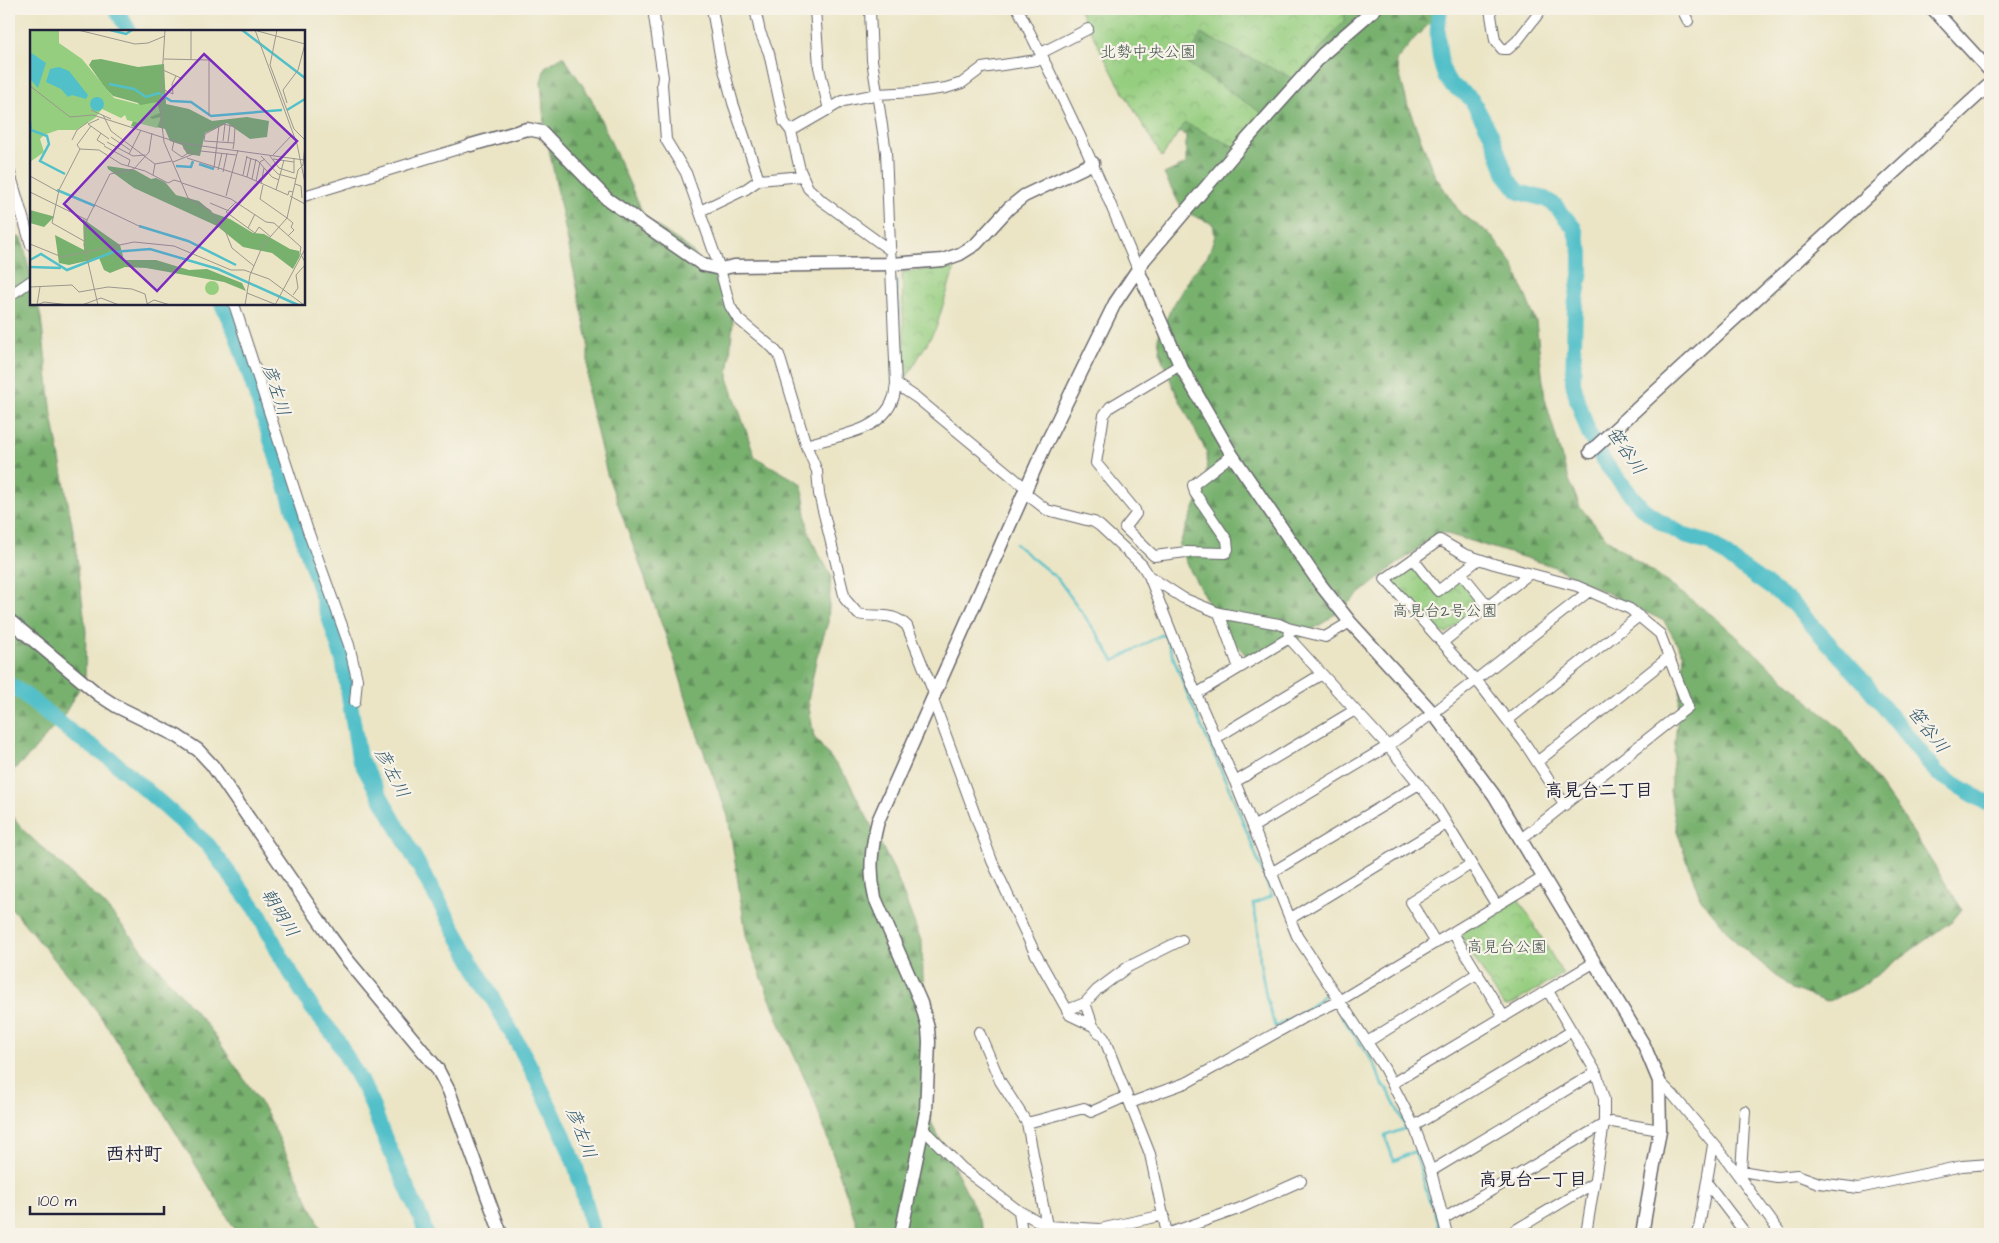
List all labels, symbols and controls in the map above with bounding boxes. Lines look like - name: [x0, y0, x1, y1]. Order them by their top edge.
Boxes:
- inset map: [30, 30, 305, 305]
- park label: 北勢中央公園: [1100, 41, 1196, 63]
- water label: 彦左川: [256, 360, 296, 420]
- water label: 笹谷川: [1601, 422, 1651, 480]
- park label: 高見台2号公園: [1392, 600, 1498, 622]
- water label: 笹谷川: [1902, 701, 1954, 759]
- water label: 彦左川: [369, 743, 415, 803]
- district label: 高見台二丁目: [1545, 778, 1653, 803]
- water label: 朝明川: [255, 883, 305, 943]
- park label: 高見台公園: [1467, 936, 1547, 958]
- water label: 彦左川: [560, 1103, 602, 1163]
- district label: 西村町: [105, 1141, 163, 1168]
- district label: 高見台一丁目: [1479, 1167, 1587, 1192]
- scale bar: [30, 1183, 164, 1215]
- text: 100 m: [38, 1191, 77, 1212]

